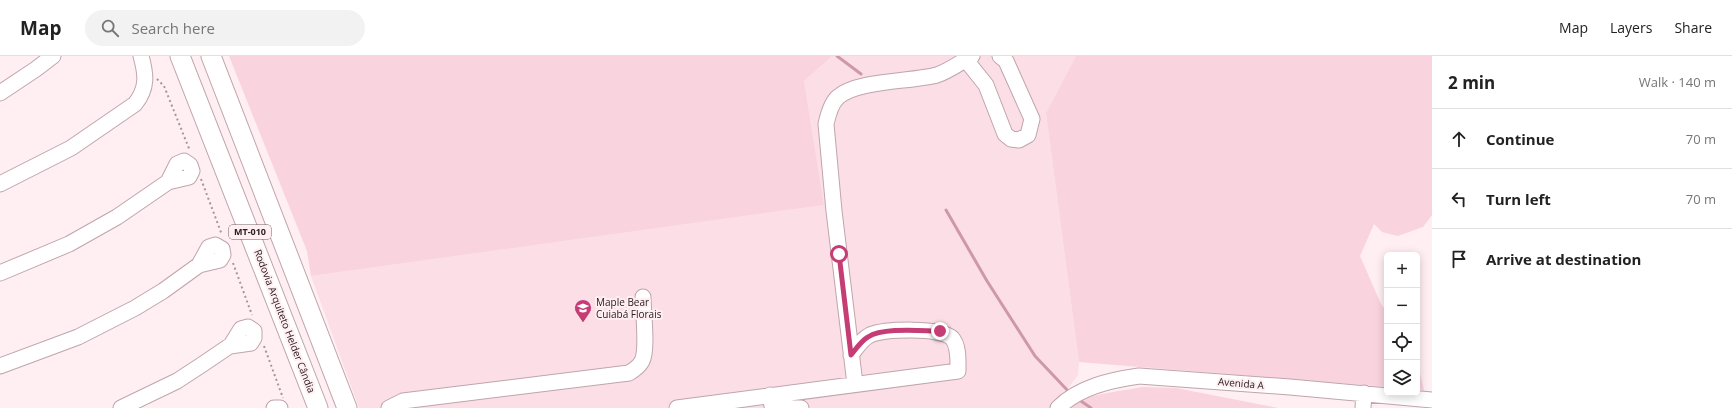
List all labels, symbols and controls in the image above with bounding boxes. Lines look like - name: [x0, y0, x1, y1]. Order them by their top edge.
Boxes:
- search box: [85, 10, 365, 46]
- text: Map: [20, 15, 61, 41]
- icon: search: [99, 17, 121, 39]
- text: Search here: [131, 18, 215, 38]
- text: Map: [1559, 18, 1588, 37]
- text: Layers: [1610, 18, 1652, 37]
- text: Share: [1674, 18, 1712, 37]
- text: 2 min: [1448, 71, 1495, 94]
- text: Walk · 140 m: [1639, 73, 1716, 91]
- icon: ahead: [1448, 128, 1470, 150]
- text: Continue: [1486, 129, 1554, 149]
- text: 70 m: [1686, 130, 1716, 148]
- icon: left: [1448, 188, 1470, 210]
- text: Turn left: [1486, 189, 1551, 209]
- text: 70 m: [1686, 190, 1716, 208]
- road number: MT-010: [229, 225, 271, 239]
- route start: [830, 245, 848, 263]
- street label: Rodovia Arquiteto Helder Cândia: [251, 247, 319, 395]
- icon: arrive: [1448, 248, 1470, 270]
- text: Arrive at destination: [1486, 249, 1641, 269]
- map controls: [1384, 252, 1420, 396]
- button: +: [1384, 252, 1420, 288]
- button: −: [1384, 288, 1420, 324]
- place label: Maple Bear Cuiabá Florais: [596, 295, 662, 321]
- school or university icon: Maple Bear Cuiabá Florais: [573, 298, 593, 323]
- route end: [931, 322, 949, 340]
- button: locate: [1384, 324, 1420, 360]
- button: layers: [1384, 360, 1420, 396]
- street label: Avenida A: [1217, 374, 1265, 392]

